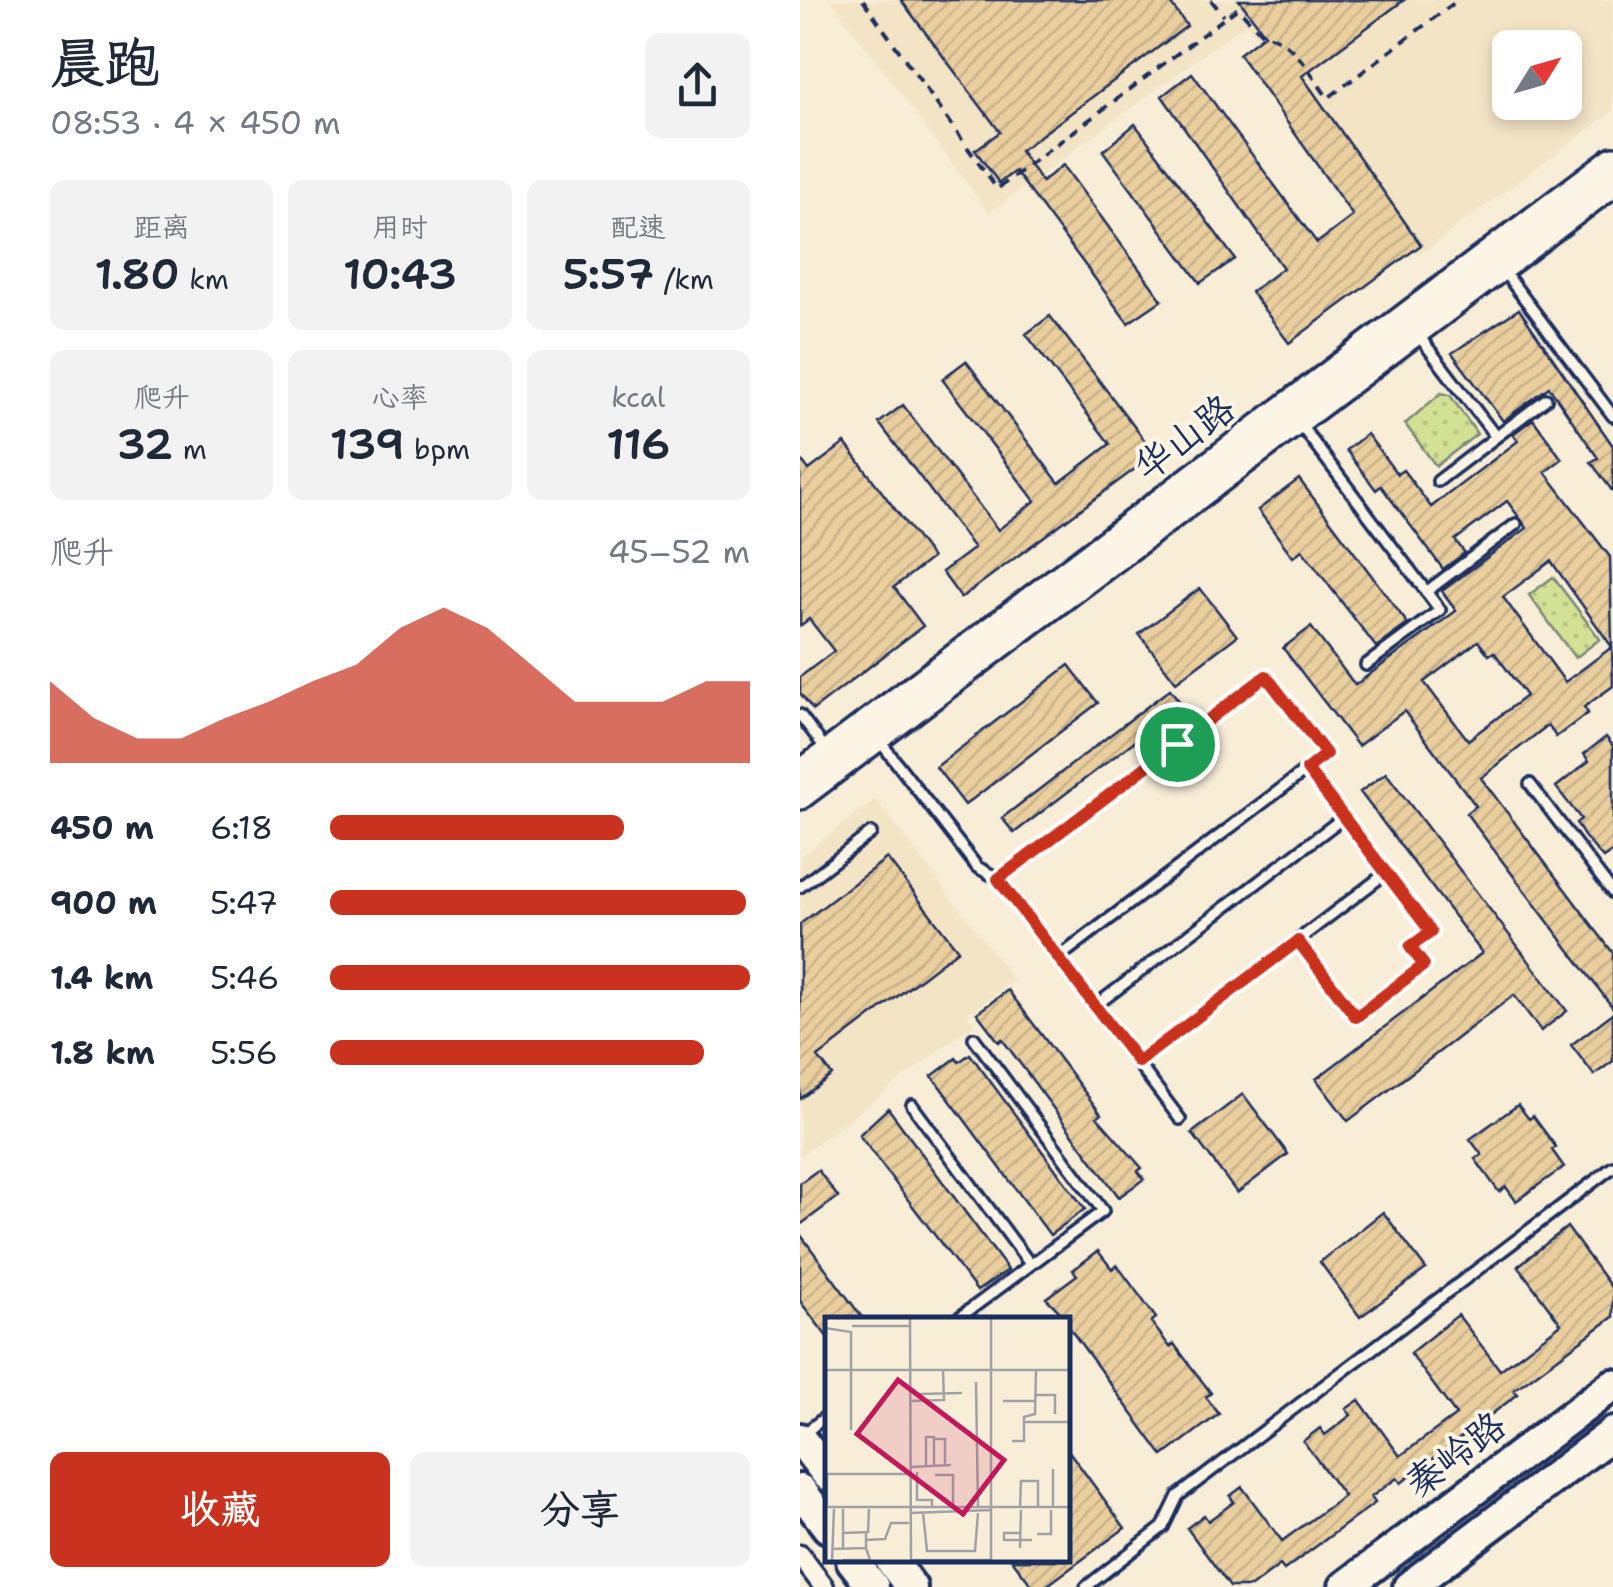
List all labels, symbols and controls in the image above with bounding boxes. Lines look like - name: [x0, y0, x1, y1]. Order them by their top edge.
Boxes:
- text: 晨跑: [50, 26, 160, 100]
- north arrow: [1492, 30, 1582, 120]
- map controls: [1492, 30, 1582, 120]
- button: share: [645, 33, 750, 138]
- text: 08:53 · 4 × 450 m: [50, 101, 341, 144]
- text: 距离: [134, 208, 190, 246]
- text: 用时: [372, 208, 428, 246]
- text: 配速: [610, 208, 666, 246]
- text: 1.80: [94, 246, 180, 302]
- text: 10:43: [343, 246, 457, 302]
- text: 5:57: [563, 246, 654, 302]
- text: km: [180, 260, 229, 298]
- text: /km: [654, 260, 714, 298]
- text: 爬升: [134, 378, 190, 416]
- text: 心率: [372, 378, 428, 416]
- text: kcal: [611, 378, 666, 416]
- street label: 华山路: [1123, 382, 1245, 492]
- text: 32: [116, 416, 173, 472]
- text: 139: [330, 416, 404, 472]
- text: 116: [606, 416, 670, 472]
- text: m: [173, 430, 207, 468]
- text: bpm: [404, 430, 470, 468]
- text: 爬升: [50, 530, 114, 573]
- text: 45–52 m: [608, 530, 750, 573]
- pin: [1135, 702, 1220, 787]
- icon: arrive: [1150, 717, 1205, 772]
- text: 450 m: [50, 806, 154, 849]
- text: 6:18: [210, 806, 273, 849]
- text: 900 m: [50, 881, 157, 924]
- text: 5:47: [210, 881, 278, 924]
- text: 1.4 km: [50, 956, 153, 999]
- text: 5:46: [210, 956, 280, 999]
- text: 1.8 km: [50, 1031, 155, 1074]
- text: 5:56: [210, 1031, 278, 1074]
- inset map: [825, 1317, 1070, 1562]
- street label: 秦岭路: [1394, 1399, 1516, 1509]
- button: 收藏: [50, 1452, 390, 1567]
- button: 分享: [410, 1452, 750, 1567]

